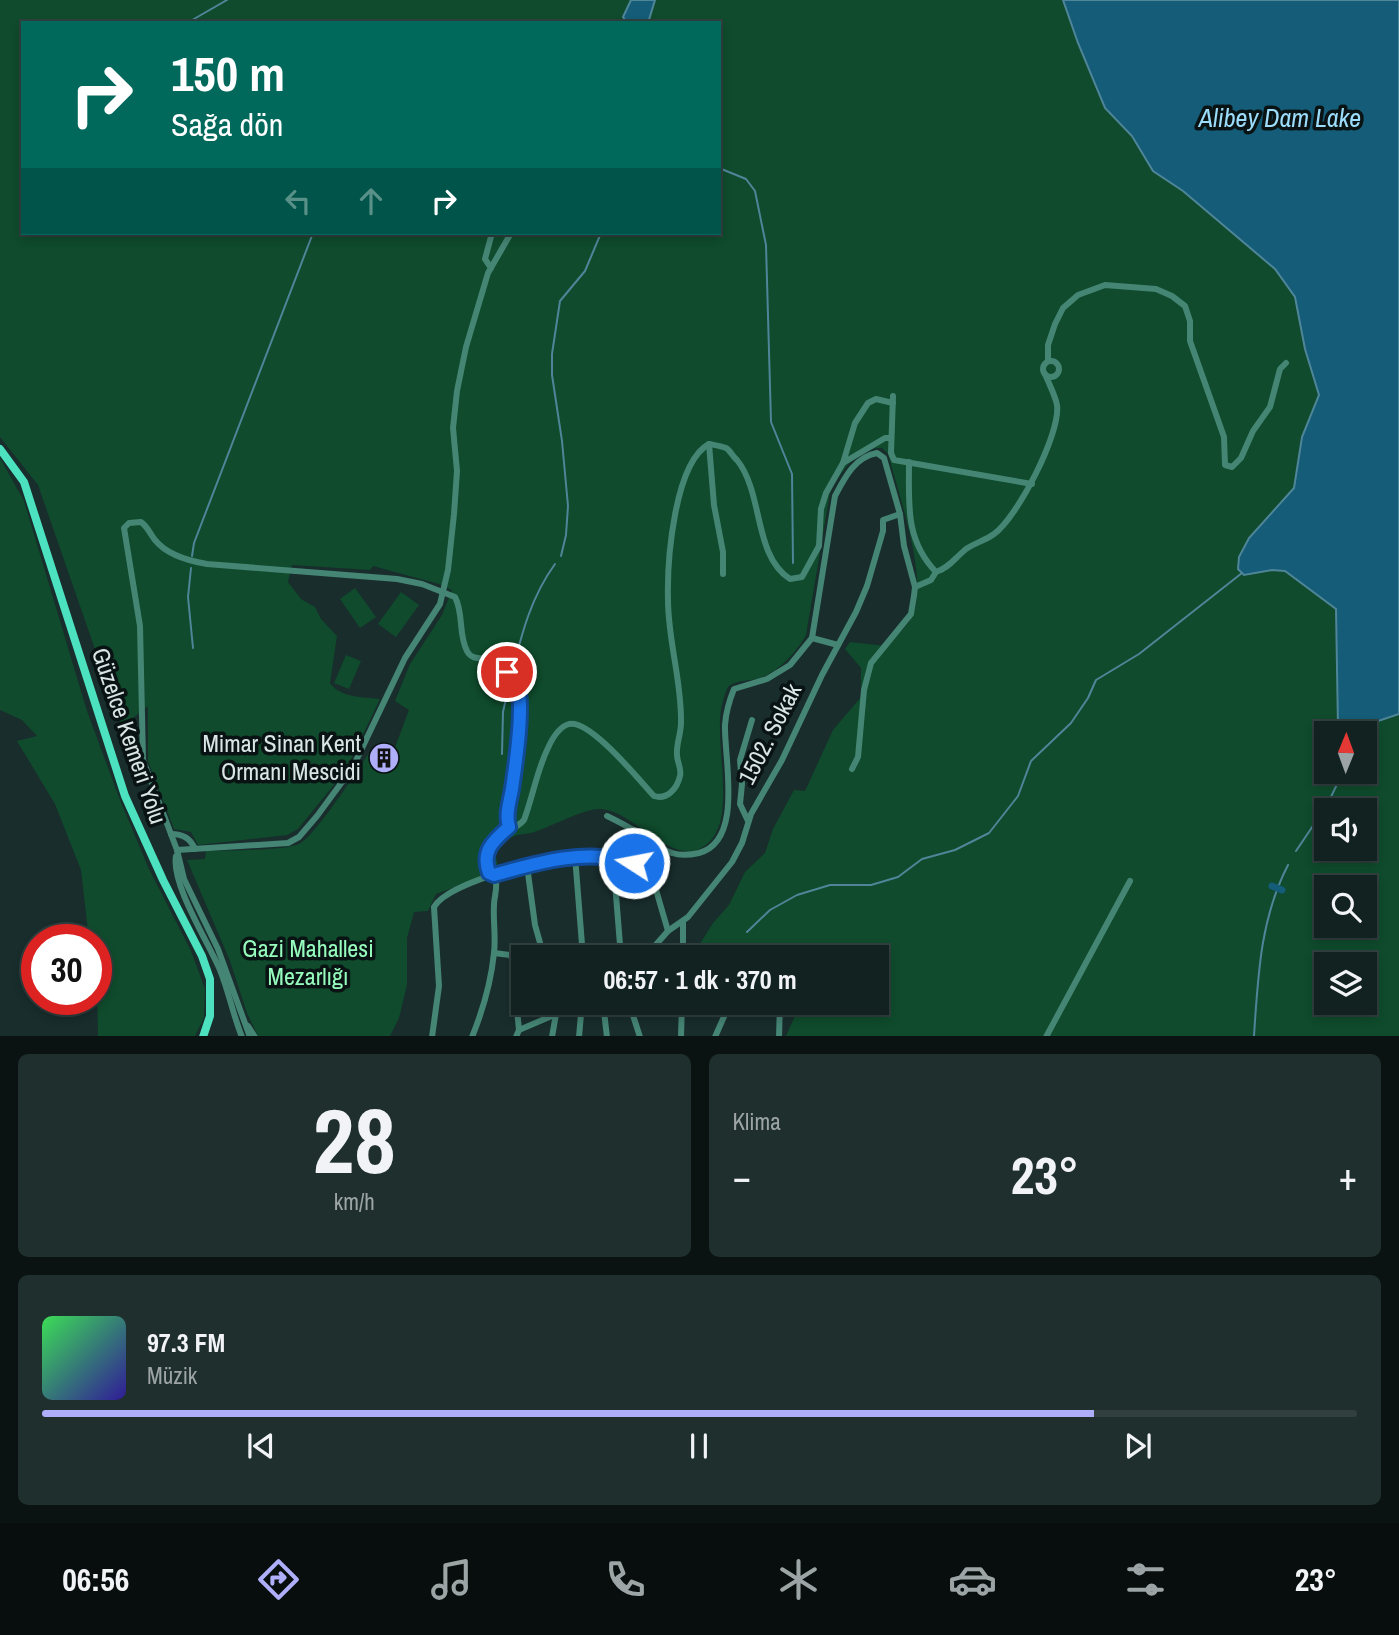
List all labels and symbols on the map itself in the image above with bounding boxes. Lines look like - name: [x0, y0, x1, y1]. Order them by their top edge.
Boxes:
- water label: Alibey Dam Lake: [1198, 100, 1361, 135]
- pin: [477, 642, 537, 702]
- street label: Güzelce Kemeri Yolu: [85, 643, 175, 828]
- street label: 1502. Sokak: [730, 677, 808, 790]
- north arrow: [1314, 721, 1377, 784]
- place label: Mimar Sinan Kent Ormanı Mescidi: [202, 727, 362, 787]
- building icon: Mimar Sinan Kent Ormanı Mescidi: [367, 741, 401, 775]
- position arrow: [597, 826, 671, 900]
- speed limit sign: 30: [21, 924, 112, 1015]
- park label: Gazi Mahallesi Mezarlığı: [242, 932, 374, 992]

